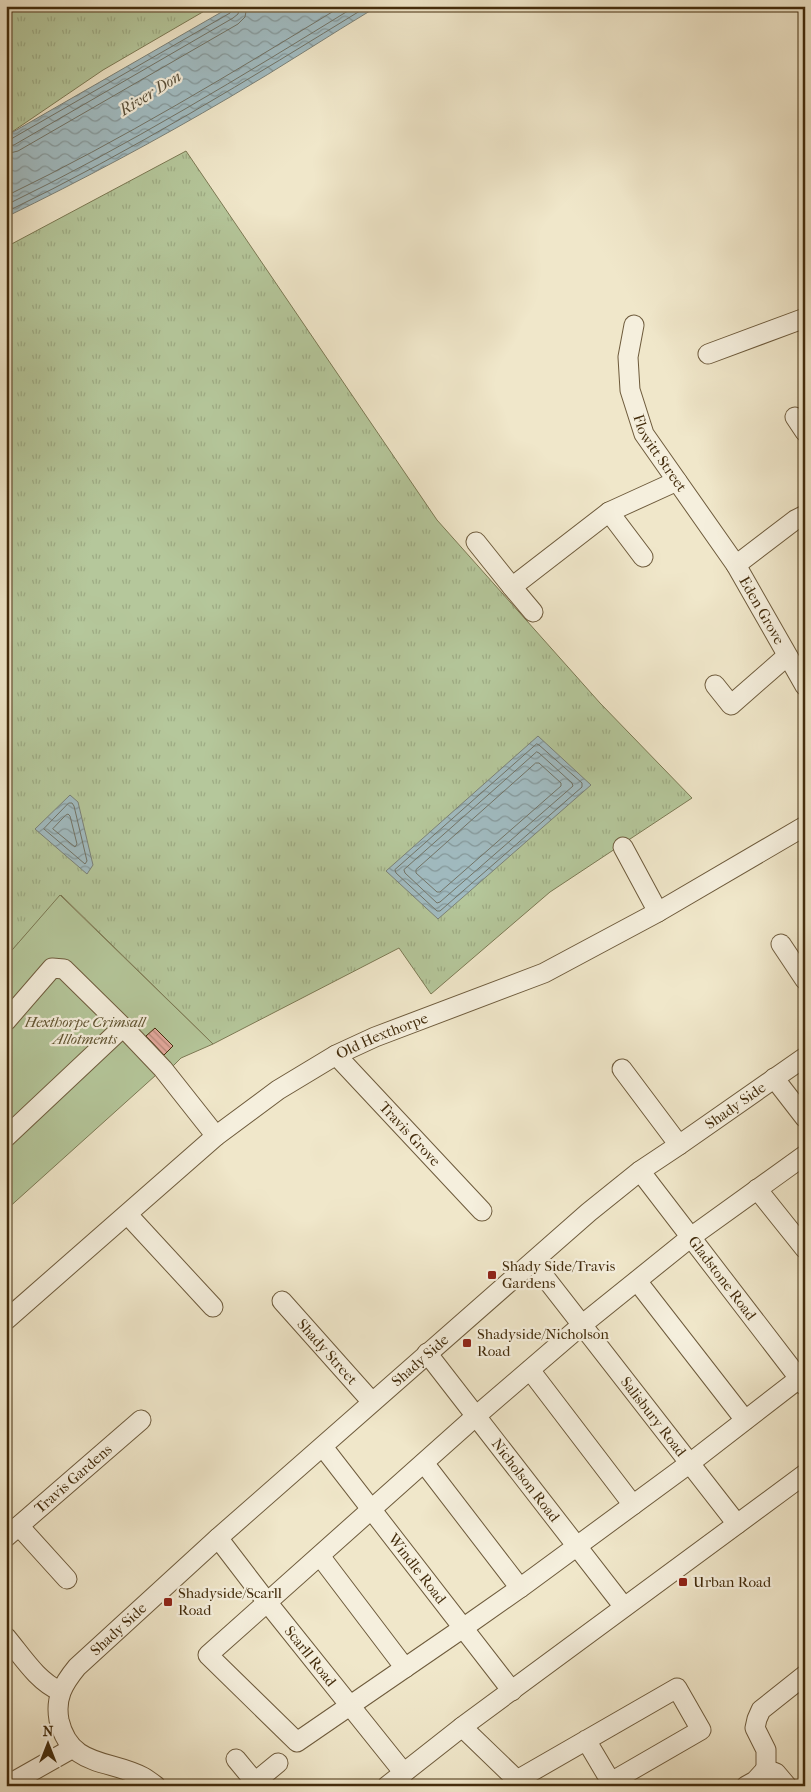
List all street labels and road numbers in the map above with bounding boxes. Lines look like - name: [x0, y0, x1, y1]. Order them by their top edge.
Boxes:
- street label: Flowitt Street: [629, 412, 691, 496]
- street label: Eden Grove: [735, 573, 789, 648]
- street label: Old Hexthorpe: [333, 1009, 431, 1063]
- street label: Shady Side: [702, 1078, 770, 1133]
- street label: Travis Grove: [375, 1098, 445, 1170]
- street label: Gladstone Road: [684, 1233, 761, 1324]
- street label: Shady Street: [293, 1315, 362, 1389]
- street label: Shady Side: [388, 1330, 453, 1390]
- street label: Salisbury Road: [617, 1373, 691, 1461]
- street label: Nicholson Road: [488, 1435, 564, 1526]
- street label: Travis Gardens: [31, 1440, 116, 1517]
- street label: Windle Road: [384, 1529, 451, 1608]
- street label: Shady Side: [86, 1599, 151, 1659]
- street label: Scarll Road: [281, 1622, 341, 1691]

